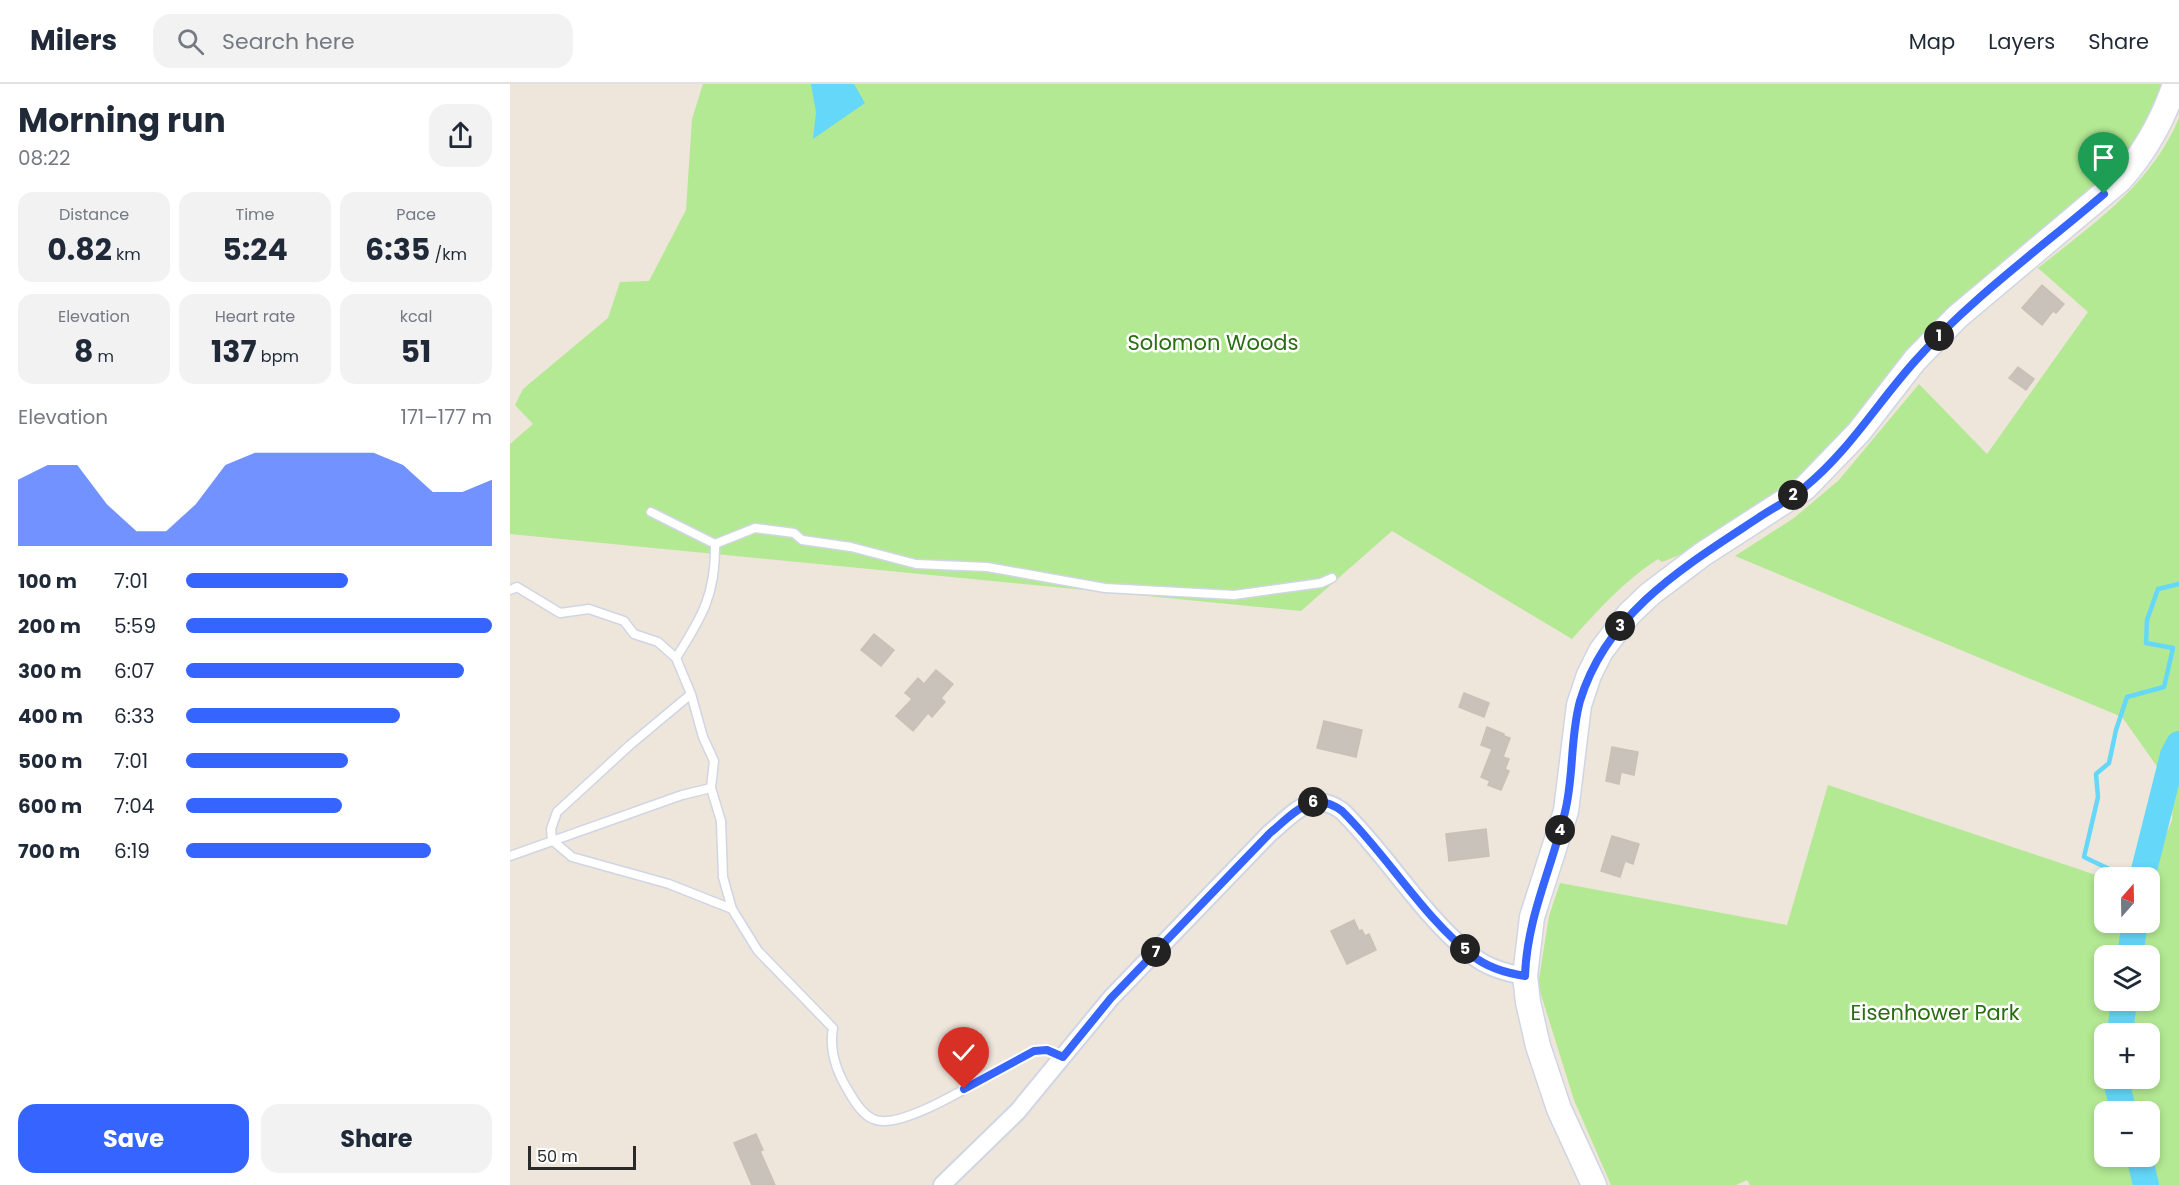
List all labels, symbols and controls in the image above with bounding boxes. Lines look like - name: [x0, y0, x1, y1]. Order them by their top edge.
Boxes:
- search box: [153, 14, 573, 68]
- text: Milers: [30, 21, 117, 60]
- icon: search: [174, 25, 207, 58]
- text: Search here: [222, 26, 355, 57]
- text: Map: [1909, 27, 1955, 56]
- text: Layers: [1988, 27, 2055, 56]
- text: Share: [2088, 27, 2149, 56]
- text: Morning run: [18, 97, 226, 144]
- button: share: [429, 104, 492, 167]
- pin: [2078, 132, 2129, 194]
- icon: arrive: [2087, 141, 2120, 174]
- text: 08:22: [18, 144, 70, 172]
- text: Distance: [59, 203, 129, 226]
- text: Time: [236, 203, 275, 226]
- text: Pace: [396, 203, 436, 226]
- text: 0.82: [47, 228, 112, 271]
- text: 5:24: [222, 228, 288, 271]
- text: 6:35: [365, 228, 430, 271]
- text: km: [112, 243, 141, 266]
- text: /km: [430, 243, 467, 266]
- text: Elevation: [58, 305, 130, 328]
- text: Heart rate: [215, 305, 295, 328]
- text: kcal: [400, 305, 432, 328]
- pin: 1: [1924, 321, 1954, 351]
- text: 1: [1936, 324, 1942, 347]
- park label: Solomon Woods: [1127, 328, 1299, 357]
- text: 8: [74, 330, 93, 373]
- text: 137: [211, 330, 257, 373]
- text: 51: [401, 330, 431, 373]
- text: m: [93, 345, 114, 368]
- text: bpm: [257, 345, 299, 368]
- text: Elevation: [18, 403, 108, 431]
- text: 171–177 m: [401, 403, 492, 431]
- pin: 2: [1778, 480, 1808, 510]
- text: 2: [1788, 483, 1798, 506]
- text: 100 m: [18, 567, 77, 595]
- text: 7:01: [114, 567, 148, 595]
- pin: 3: [1605, 611, 1635, 641]
- text: 200 m: [18, 612, 81, 640]
- text: 5:59: [114, 612, 156, 640]
- text: 3: [1615, 614, 1625, 637]
- text: 300 m: [18, 657, 82, 685]
- text: 6:07: [114, 657, 154, 685]
- text: 400 m: [18, 702, 83, 730]
- text: 6:33: [114, 702, 155, 730]
- text: 500 m: [18, 747, 83, 775]
- text: 7:01: [114, 747, 148, 775]
- pin: 6: [1298, 787, 1328, 817]
- text: 6: [1308, 790, 1318, 813]
- text: 600 m: [18, 792, 82, 820]
- text: 7:04: [114, 792, 154, 820]
- pin: 4: [1545, 815, 1575, 845]
- text: 4: [1555, 818, 1565, 841]
- text: 700 m: [18, 837, 80, 865]
- text: 6:19: [114, 837, 150, 865]
- north arrow: [2094, 867, 2160, 933]
- map controls: [2094, 867, 2160, 1167]
- pin: 5: [1450, 934, 1480, 964]
- pin: 7: [1141, 937, 1171, 967]
- text: 5: [1460, 937, 1470, 960]
- text: 7: [1152, 940, 1160, 963]
- button: layers: [2094, 945, 2160, 1011]
- park label: Eisenhower Park: [1851, 998, 2020, 1027]
- button: +: [2094, 1023, 2160, 1089]
- pin: [938, 1027, 989, 1089]
- icon: check: [947, 1036, 980, 1069]
- button: −: [2094, 1101, 2160, 1167]
- button: Save: [18, 1104, 249, 1173]
- button: Share: [261, 1104, 492, 1173]
- scale bar: [528, 1143, 636, 1170]
- text: 50 m: [537, 1145, 578, 1168]

